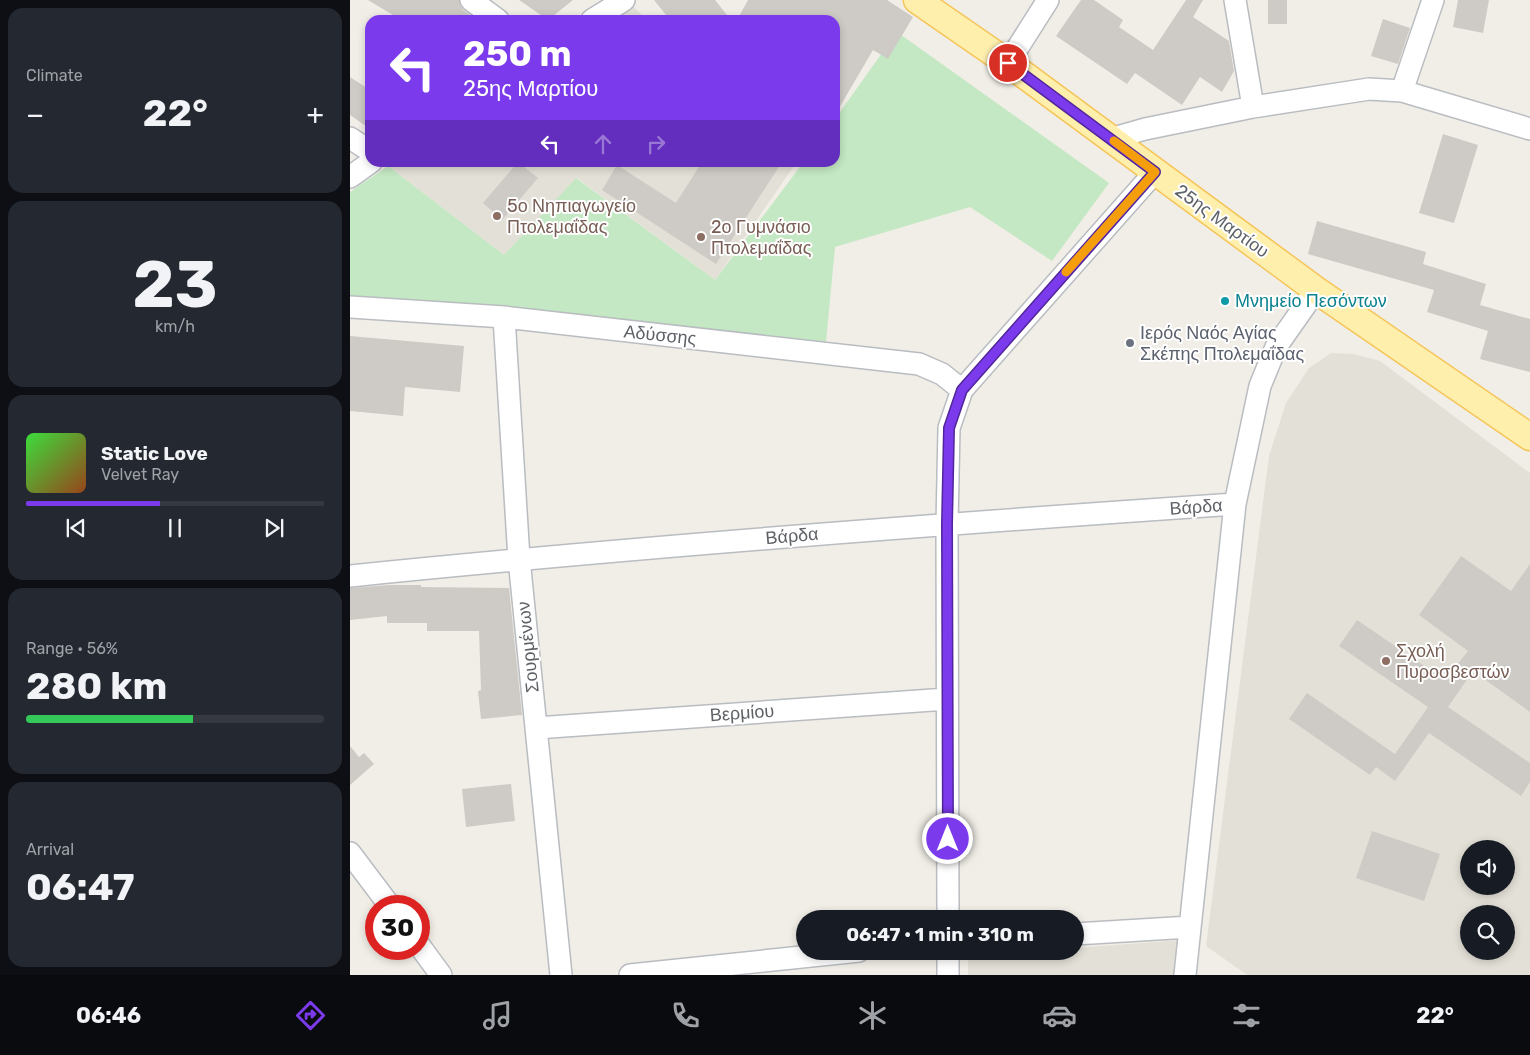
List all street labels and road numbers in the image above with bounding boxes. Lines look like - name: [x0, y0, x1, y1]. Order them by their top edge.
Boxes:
- street label: 25ης Μαρτίου: [1171, 180, 1273, 262]
- street label: Αδύσσης: [623, 320, 698, 350]
- street label: Βάρδα: [1169, 494, 1223, 520]
- street label: Βάρδα: [765, 523, 819, 549]
- street label: Σουρμένων: [512, 600, 544, 694]
- street label: Βερμίου: [709, 700, 775, 726]

